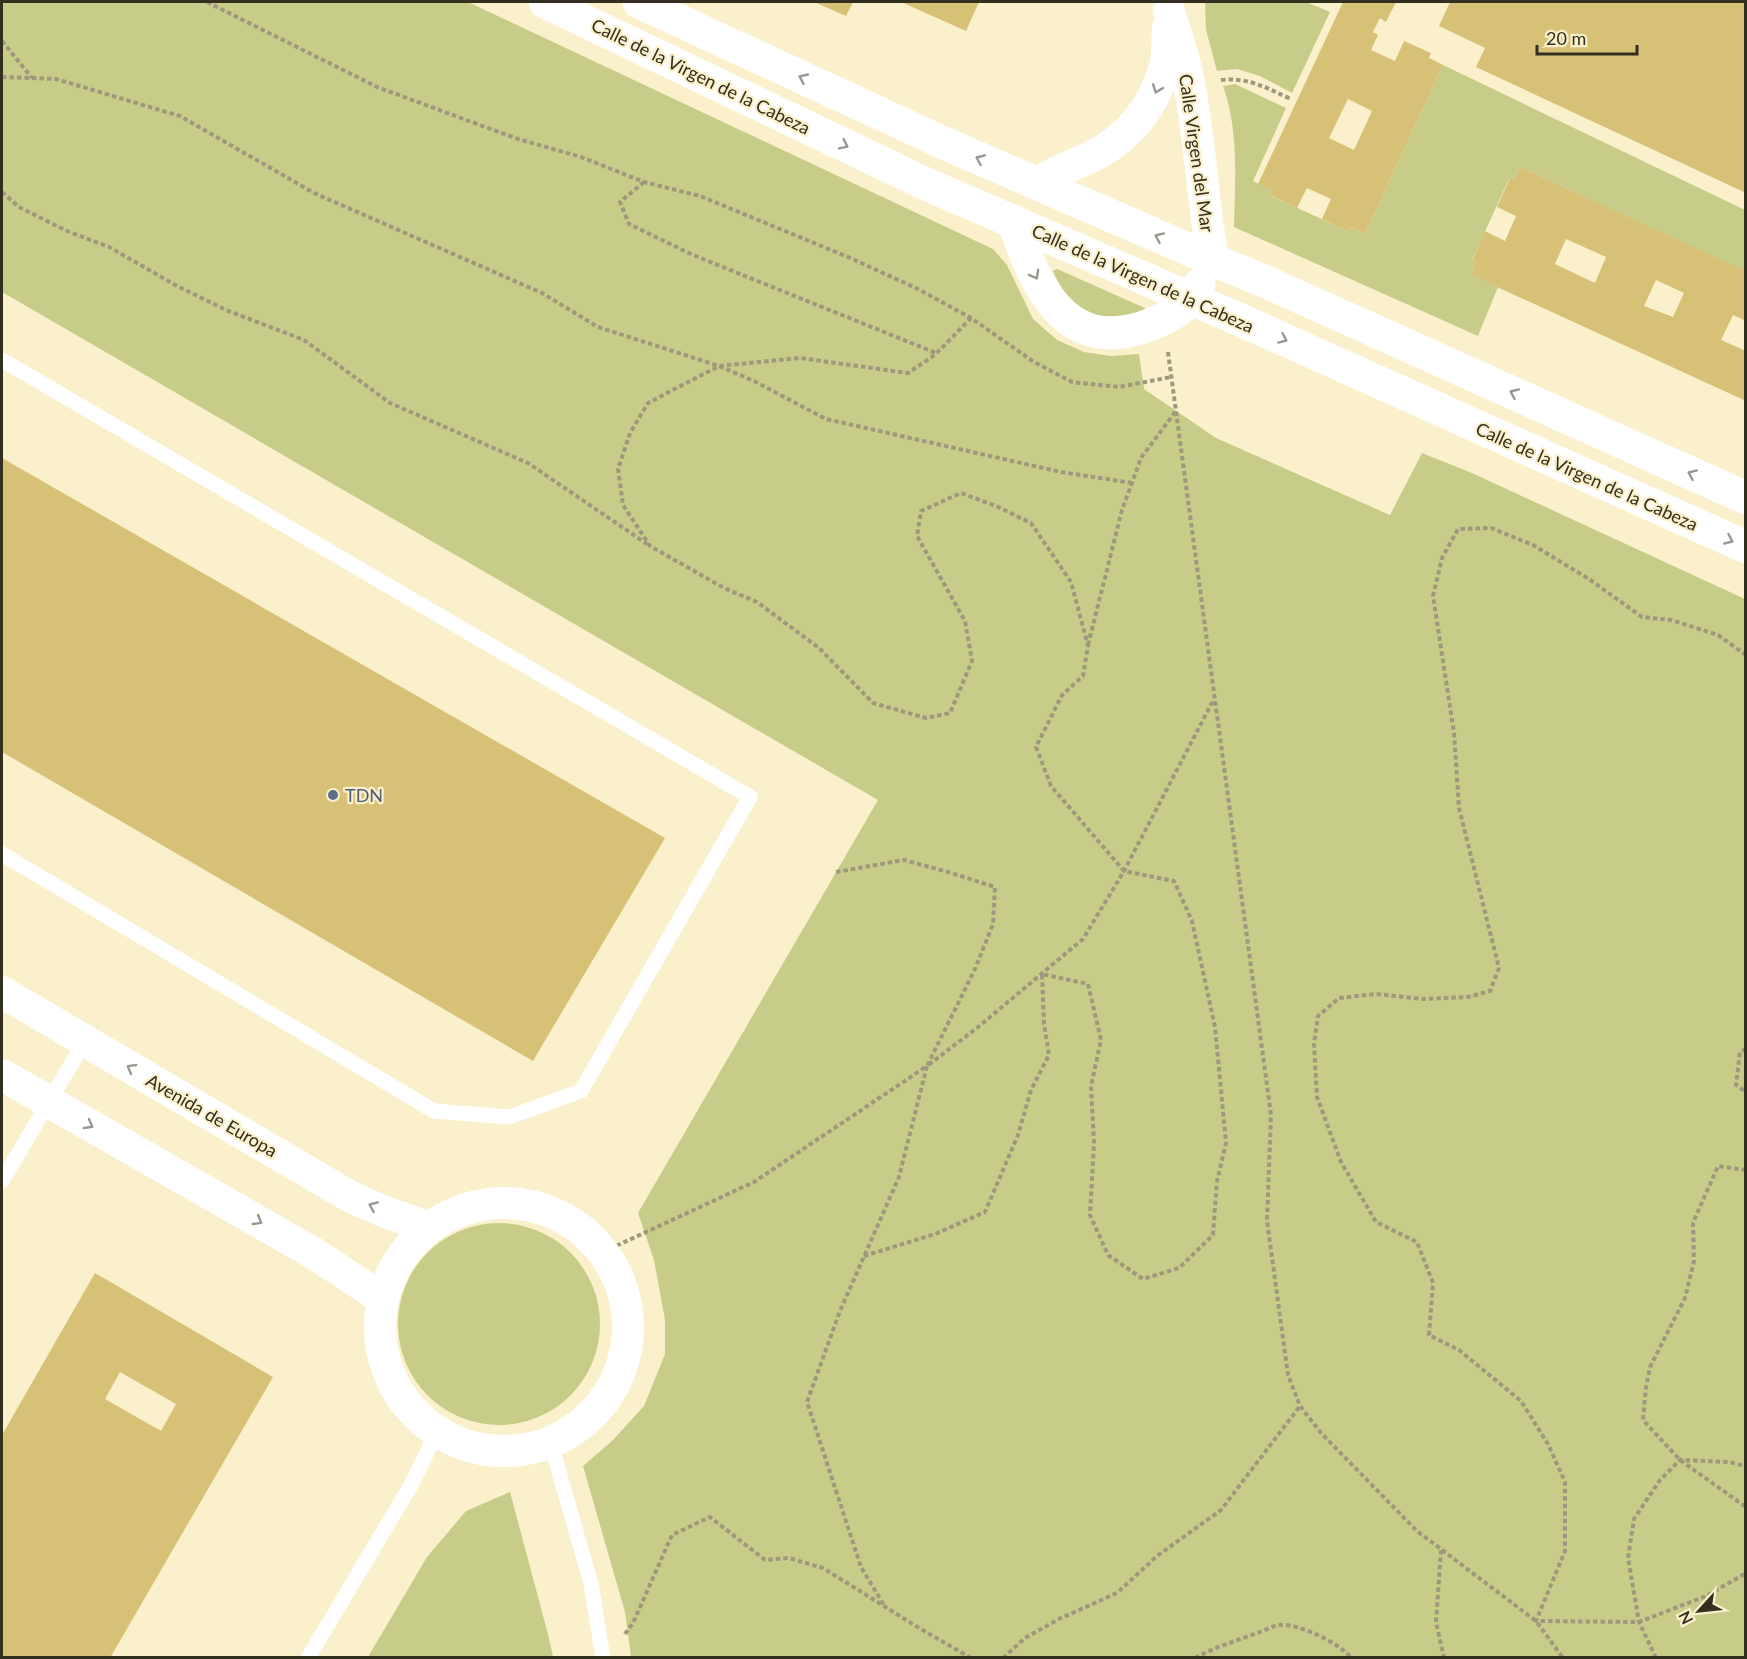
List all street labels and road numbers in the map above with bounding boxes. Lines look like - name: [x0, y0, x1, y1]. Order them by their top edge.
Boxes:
- street label: Calle de la Virgen de la Cabeza: [588, 13, 814, 139]
- street label: Calle Virgen del Mar: [1175, 72, 1219, 234]
- street label: Calle de la Virgen de la Cabeza: [1029, 219, 1257, 337]
- street label: Calle de la Virgen de la Cabeza: [1473, 417, 1701, 535]
- street label: Avenida de Europa: [143, 1069, 281, 1161]

